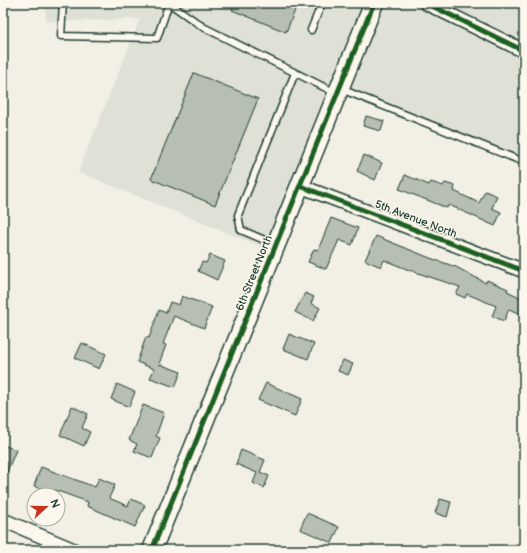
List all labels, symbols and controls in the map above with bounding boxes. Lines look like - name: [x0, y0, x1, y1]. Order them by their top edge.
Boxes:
- street label: 5th Avenue North: [373, 197, 459, 241]
- street label: 6th Street North: [233, 233, 275, 313]
- north arrow: [26, 487, 66, 527]
- text: N: [47, 497, 62, 510]

